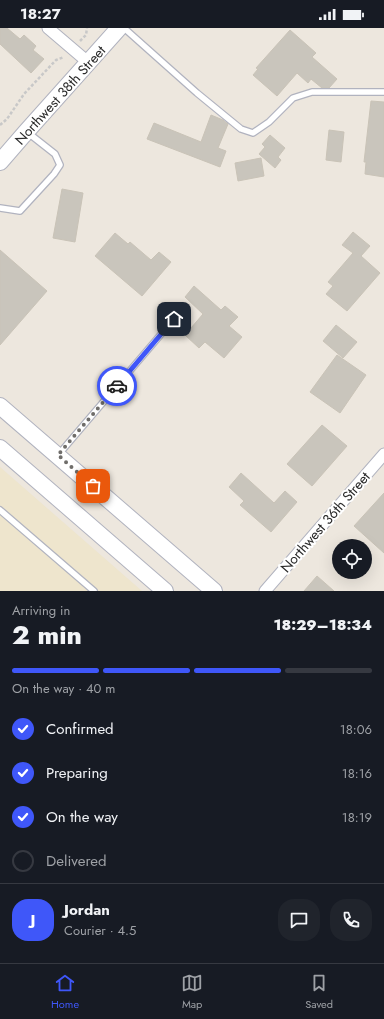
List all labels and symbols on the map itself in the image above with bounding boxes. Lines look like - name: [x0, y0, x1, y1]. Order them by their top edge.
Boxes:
- street label: Northwest 38th Street: [10, 41, 110, 149]
- pin: [157, 302, 191, 336]
- courier: [97, 366, 137, 406]
- street label: Northwest 36th Street: [276, 467, 375, 577]
- pin: [76, 469, 110, 503]

